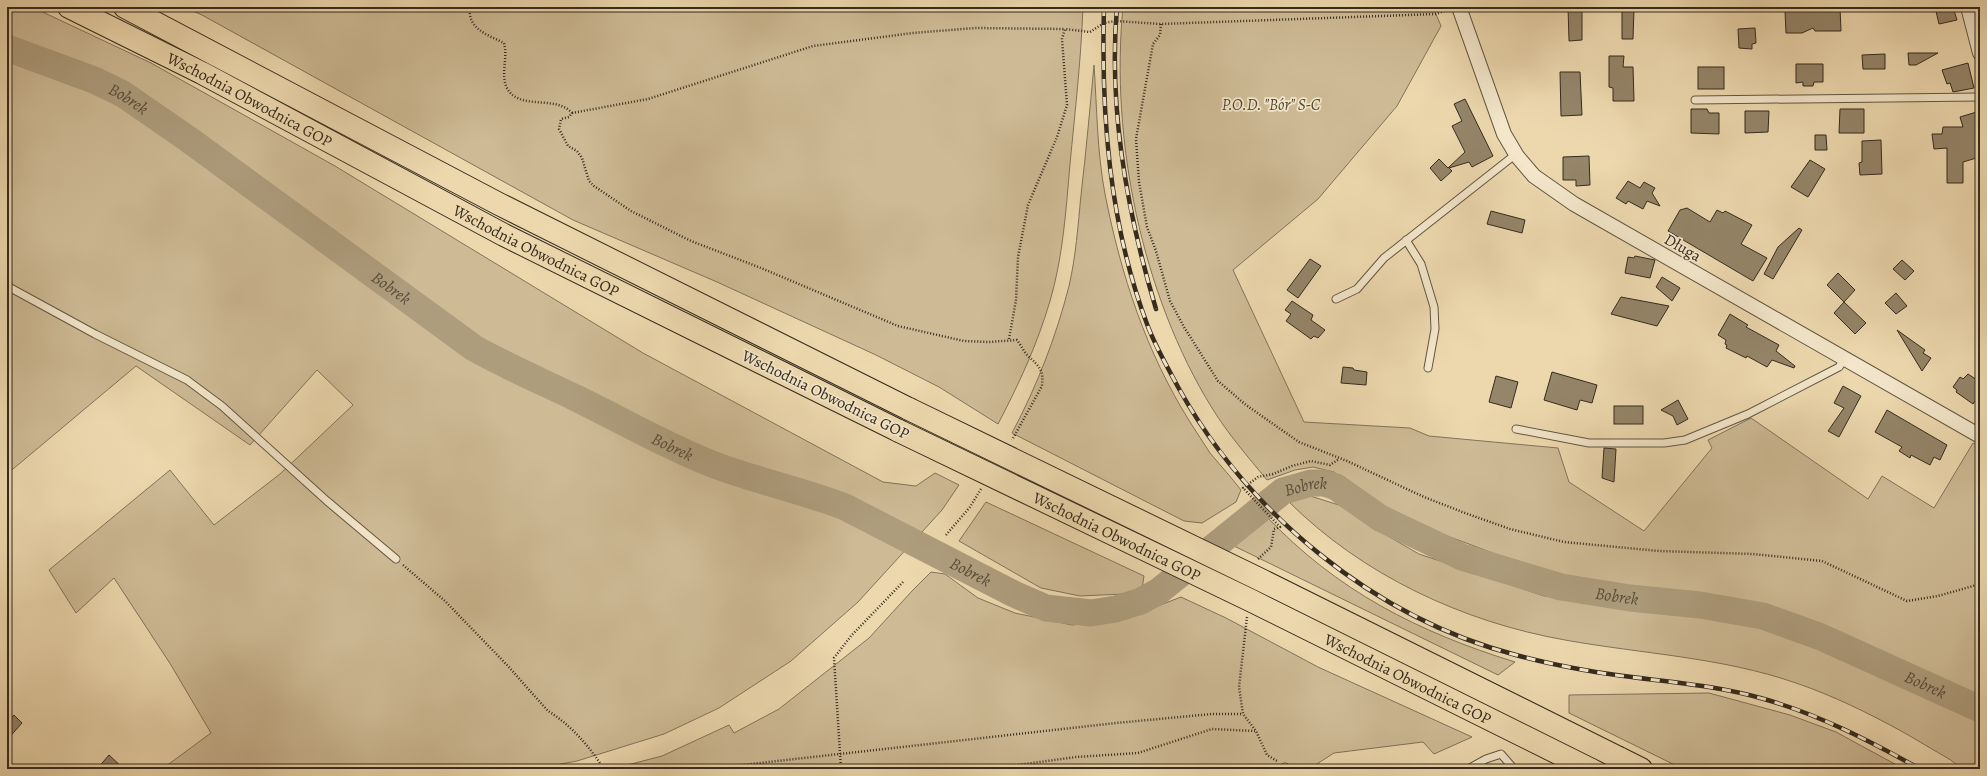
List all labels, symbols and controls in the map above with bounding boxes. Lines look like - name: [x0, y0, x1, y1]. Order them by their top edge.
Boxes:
- street label: Wschodnia Obwodnica GOP: [162, 47, 336, 153]
- water label: Bobrek: [105, 78, 153, 121]
- park label: P.O.D. "Bór" S-C: [1222, 94, 1321, 116]
- street label: Wschodnia Obwodnica GOP: [448, 199, 623, 303]
- street label: Długa: [1660, 228, 1706, 268]
- water label: Bobrek: [367, 266, 416, 310]
- street label: Wschodnia Obwodnica GOP: [737, 344, 913, 445]
- water label: Bobrek: [648, 427, 697, 467]
- water label: Bobrek: [1282, 471, 1328, 502]
- street label: Wschodnia Obwodnica GOP: [1028, 487, 1204, 587]
- water label: Bobrek: [946, 552, 995, 592]
- water label: Bobrek: [1593, 582, 1640, 611]
- street label: Wschodnia Obwodnica GOP: [1319, 628, 1495, 730]
- water label: Bobrek: [1901, 665, 1950, 704]

